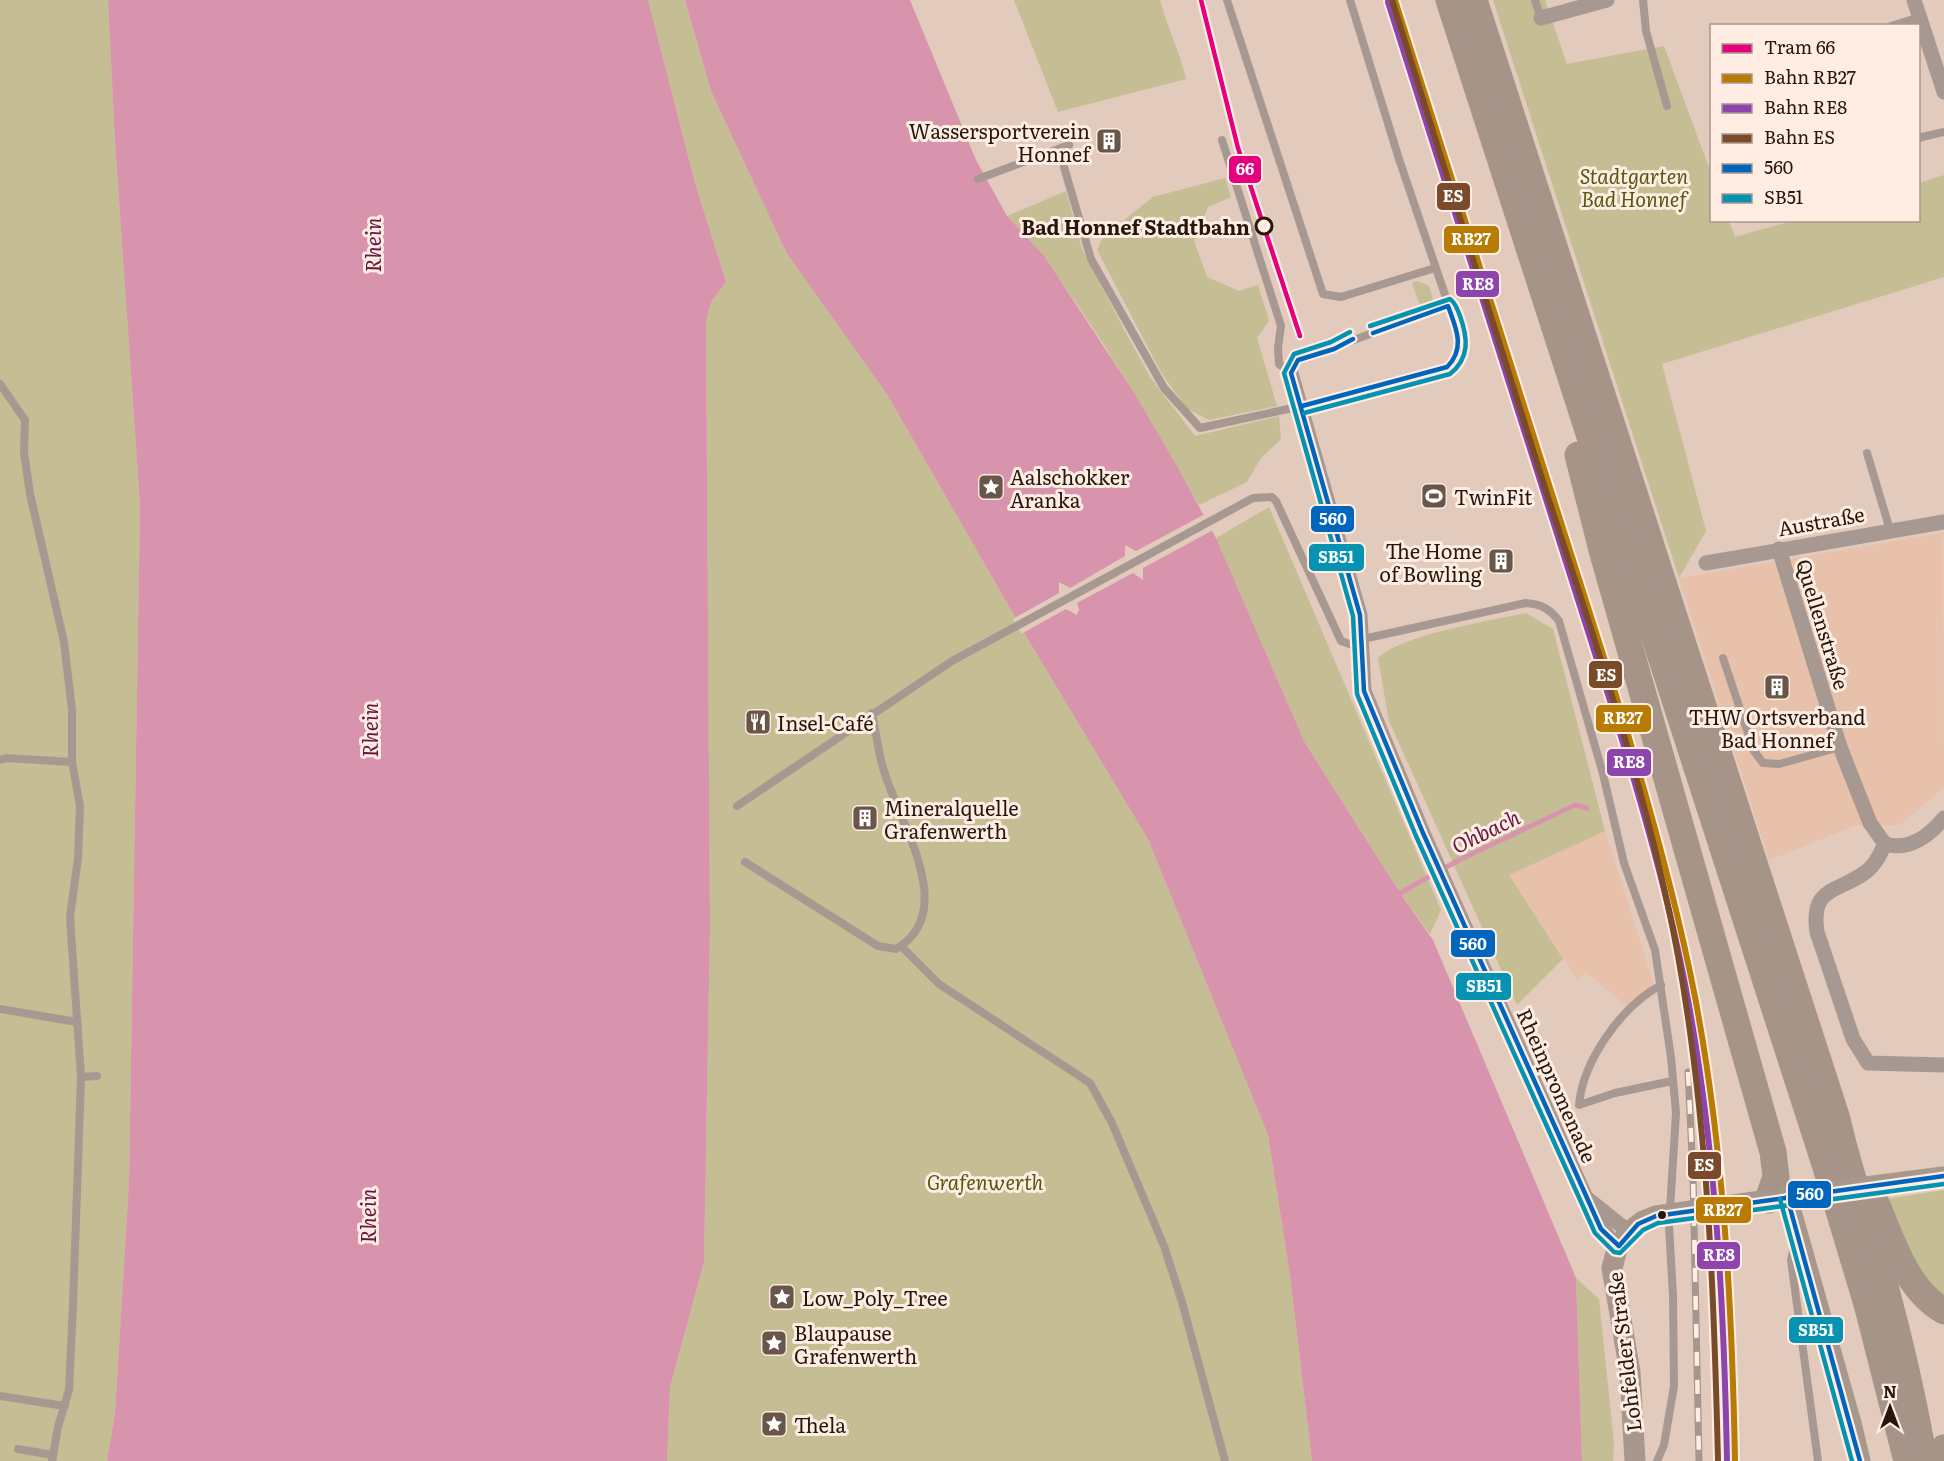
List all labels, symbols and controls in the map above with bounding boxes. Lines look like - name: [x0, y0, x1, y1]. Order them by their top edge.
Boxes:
- legend: [1710, 24, 1920, 222]
- text: Tram 66: [1764, 33, 1836, 60]
- text: Bahn RB27: [1764, 63, 1856, 90]
- text: Bahn RE8: [1764, 93, 1847, 120]
- place label: Wassersportverein Honnef: [909, 115, 1092, 168]
- text: Bahn ES: [1764, 123, 1835, 150]
- building icon: Wassersportverein Honnef: [1094, 126, 1124, 156]
- text: 560: [1764, 153, 1793, 180]
- line badge: 66: [1228, 155, 1262, 184]
- text: 66: [1236, 156, 1254, 180]
- park label: Stadtgarten Bad Honnef: [1580, 160, 1689, 213]
- line badge: ES: [1436, 182, 1471, 211]
- text: ES: [1443, 183, 1463, 207]
- text: SB51: [1764, 183, 1803, 210]
- place label: Bad Honnef Stadtbahn: [1021, 211, 1250, 241]
- water label: Rhein: [356, 217, 387, 273]
- marker: Bad Honnef Stadtbahn: [1255, 217, 1273, 235]
- line badge: RB27: [1443, 225, 1500, 254]
- text: RB27: [1451, 226, 1491, 250]
- line badge: RE8: [1455, 270, 1500, 298]
- text: RE8: [1462, 271, 1495, 295]
- place label: Aalschokker Aranka: [1010, 461, 1130, 514]
- place icon: Aalschokker Aranka: [976, 472, 1006, 502]
- sports icon: TwinFit: [1419, 481, 1449, 511]
- place label: TwinFit: [1454, 481, 1532, 511]
- street label: Austraße: [1775, 498, 1867, 542]
- line badge: 560: [1310, 505, 1355, 533]
- text: 560: [1319, 506, 1347, 530]
- place label: The Home of Bowling: [1379, 535, 1483, 588]
- line badge: SB51: [1308, 543, 1365, 572]
- text: SB51: [1318, 544, 1354, 568]
- building icon: The Home of Bowling: [1486, 546, 1516, 576]
- street label: Quellenstraße: [1790, 555, 1858, 693]
- line badge: ES: [1588, 660, 1623, 689]
- text: ES: [1596, 662, 1616, 686]
- building icon: THW Ortsverband Bad Honnef: [1762, 672, 1792, 702]
- place label: THW Ortsverband Bad Honnef: [1688, 701, 1866, 754]
- water label: Rhein: [353, 702, 384, 758]
- line badge: RB27: [1595, 704, 1652, 733]
- text: RB27: [1603, 705, 1643, 729]
- restaurant icon: Insel-Café: [743, 707, 773, 737]
- place label: Insel-Café: [777, 707, 874, 737]
- line badge: RE8: [1606, 748, 1652, 777]
- text: RE8: [1613, 749, 1646, 773]
- place label: Mineralquelle Grafenwerth: [884, 792, 1019, 845]
- water label: Ohbach: [1446, 800, 1525, 860]
- building icon: Mineralquelle Grafenwerth: [850, 803, 880, 833]
- line badge: 560: [1450, 929, 1496, 958]
- text: 560: [1459, 931, 1487, 955]
- line badge: SB51: [1455, 972, 1512, 1001]
- text: SB51: [1466, 973, 1502, 997]
- street label: Rheinpromenade: [1510, 1003, 1606, 1167]
- line badge: ES: [1687, 1151, 1722, 1180]
- text: ES: [1694, 1152, 1714, 1176]
- park label: Grafenwerth: [927, 1166, 1044, 1196]
- line badge: 560: [1787, 1180, 1832, 1209]
- text: 560: [1796, 1181, 1824, 1205]
- water label: Rhein: [351, 1188, 382, 1244]
- line badge: RB27: [1695, 1196, 1752, 1224]
- text: RB27: [1703, 1197, 1743, 1221]
- unlabelled marker: [1656, 1209, 1668, 1221]
- line badge: RE8: [1696, 1241, 1741, 1270]
- text: RE8: [1703, 1242, 1736, 1266]
- street label: Lohfelder Straße: [1598, 1270, 1648, 1434]
- place icon: Low_Poly_Tree: [767, 1282, 797, 1312]
- place label: Low_Poly_Tree: [802, 1282, 948, 1312]
- line badge: SB51: [1788, 1316, 1844, 1344]
- place label: Blaupause Grafenwerth: [794, 1317, 917, 1370]
- text: SB51: [1798, 1317, 1834, 1341]
- place icon: Blaupause Grafenwerth: [759, 1328, 789, 1358]
- north arrow: [1860, 1377, 1920, 1437]
- text: N: [1883, 1379, 1897, 1403]
- place icon: Thela: [759, 1409, 789, 1439]
- place label: Thela: [794, 1409, 846, 1439]

